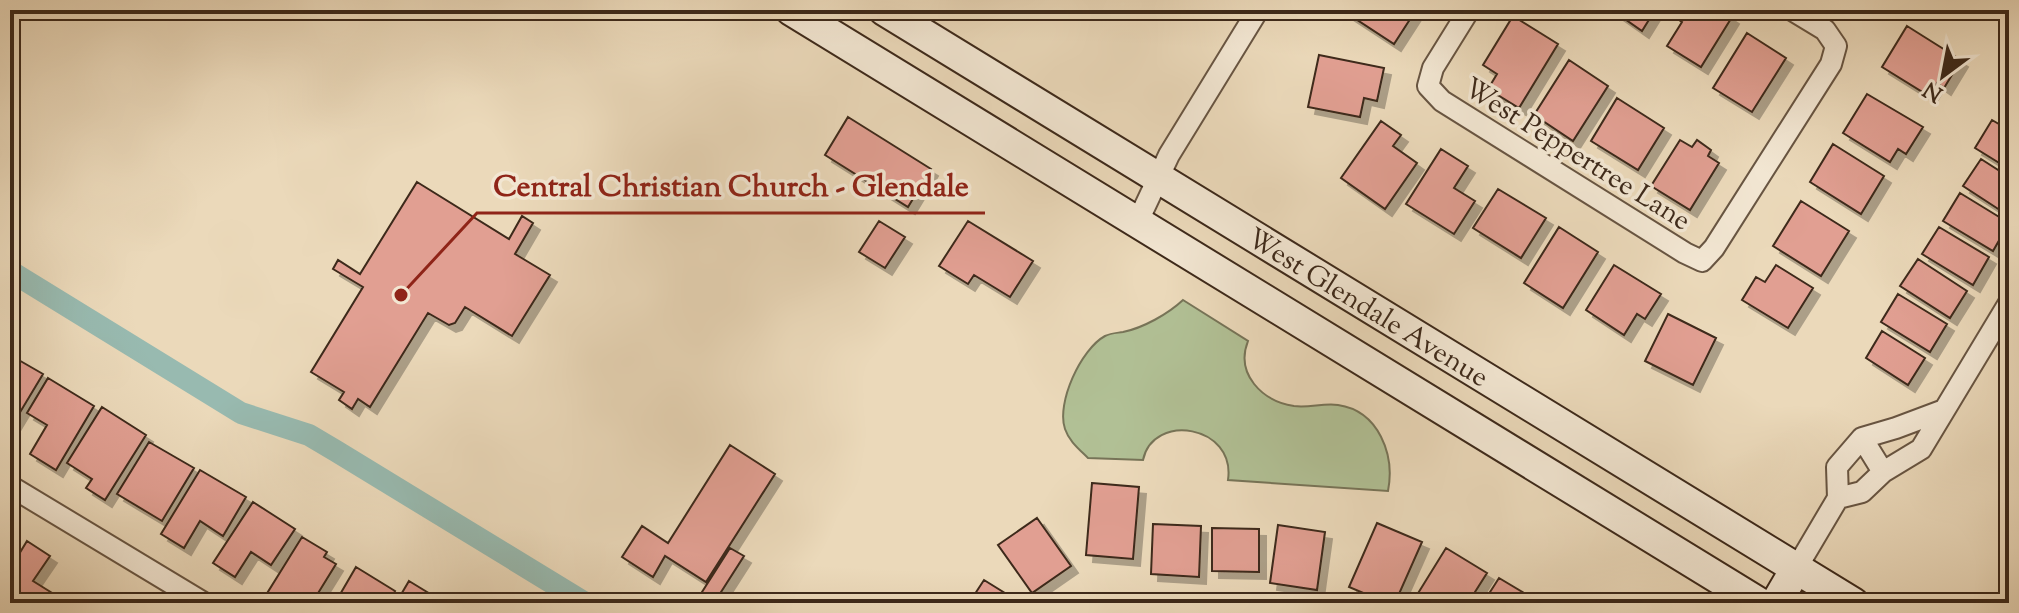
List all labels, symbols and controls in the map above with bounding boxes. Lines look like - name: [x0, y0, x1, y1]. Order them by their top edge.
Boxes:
- north arrow: [1903, 36, 1983, 116]
- street label: West Peppertree Lane: [1455, 69, 1698, 242]
- text: N: [1918, 72, 1950, 109]
- callout: Central Christian Church - Glendale: [477, 159, 985, 213]
- text: Central Christian Church - Glendale: [493, 167, 969, 210]
- street label: West Glendale Avenue: [1238, 220, 1495, 398]

